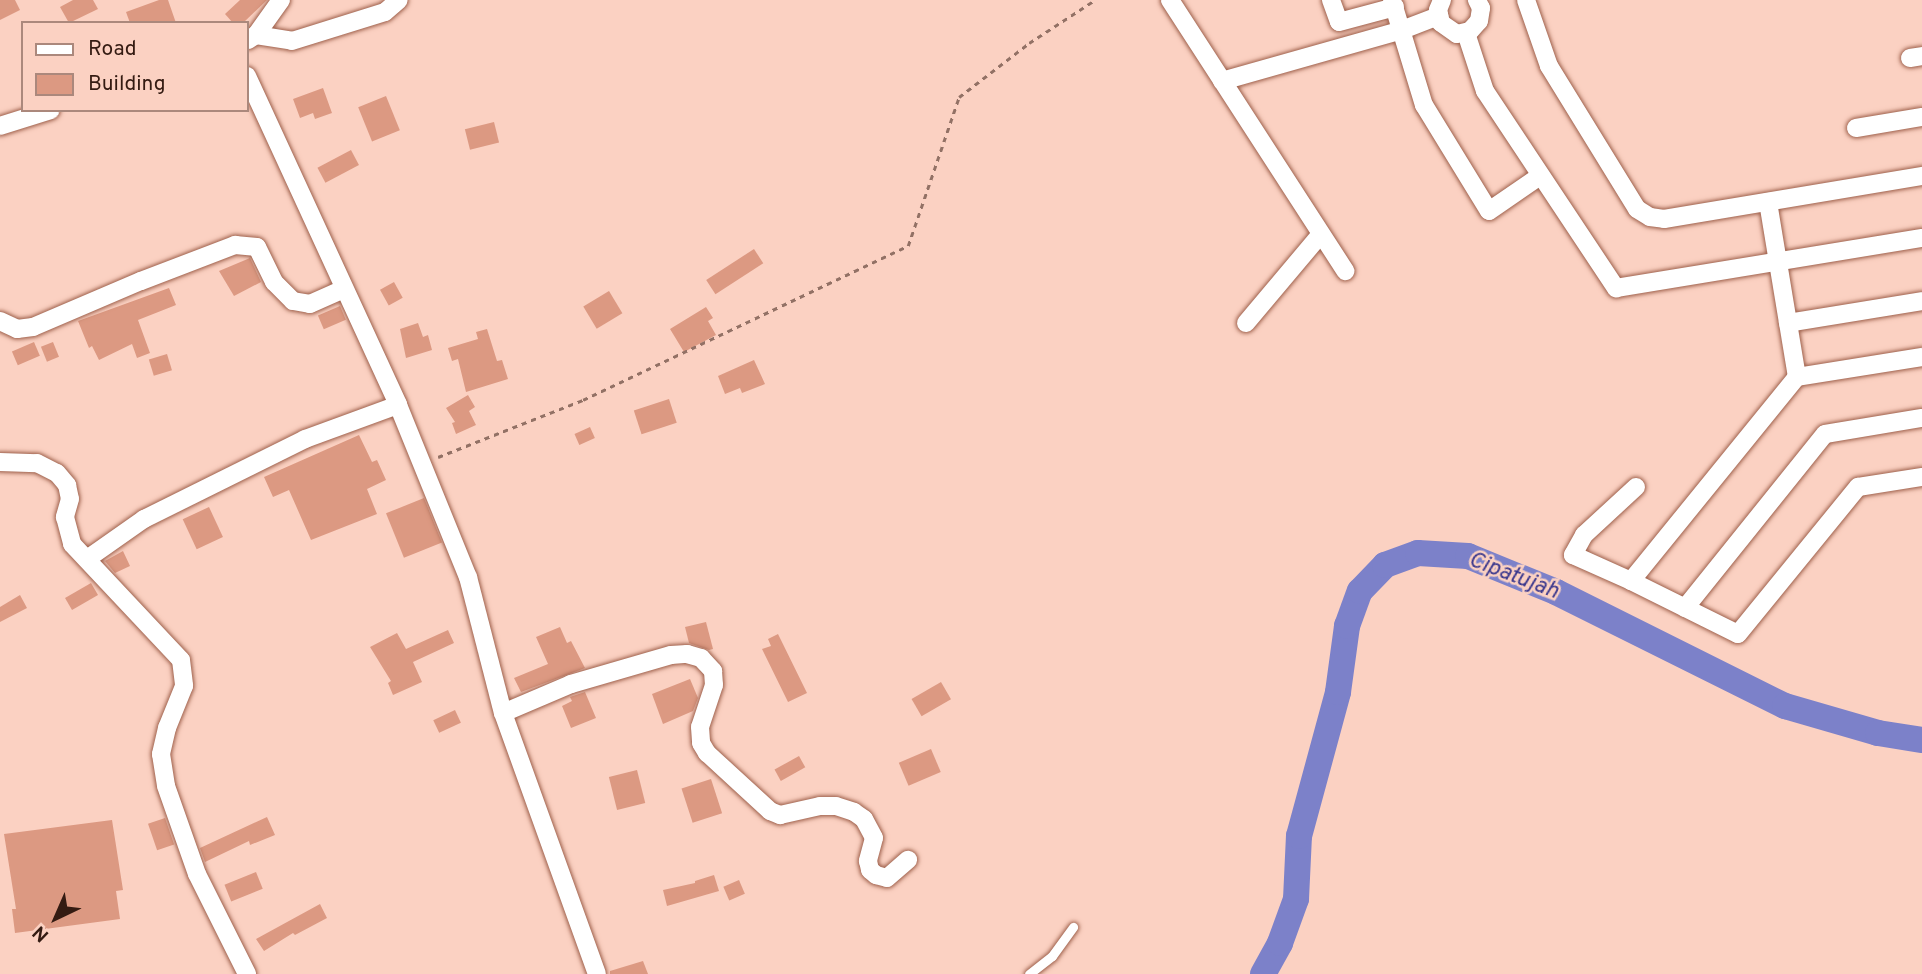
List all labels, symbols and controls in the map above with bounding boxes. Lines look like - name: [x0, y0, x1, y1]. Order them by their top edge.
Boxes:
- legend: [21, 21, 248, 112]
- text: Road: [88, 36, 137, 63]
- text: Building: [88, 71, 166, 98]
- water label: Cipatujah: [1464, 547, 1562, 607]
- north arrow: [21, 883, 91, 953]
- text: N: [28, 920, 55, 946]

